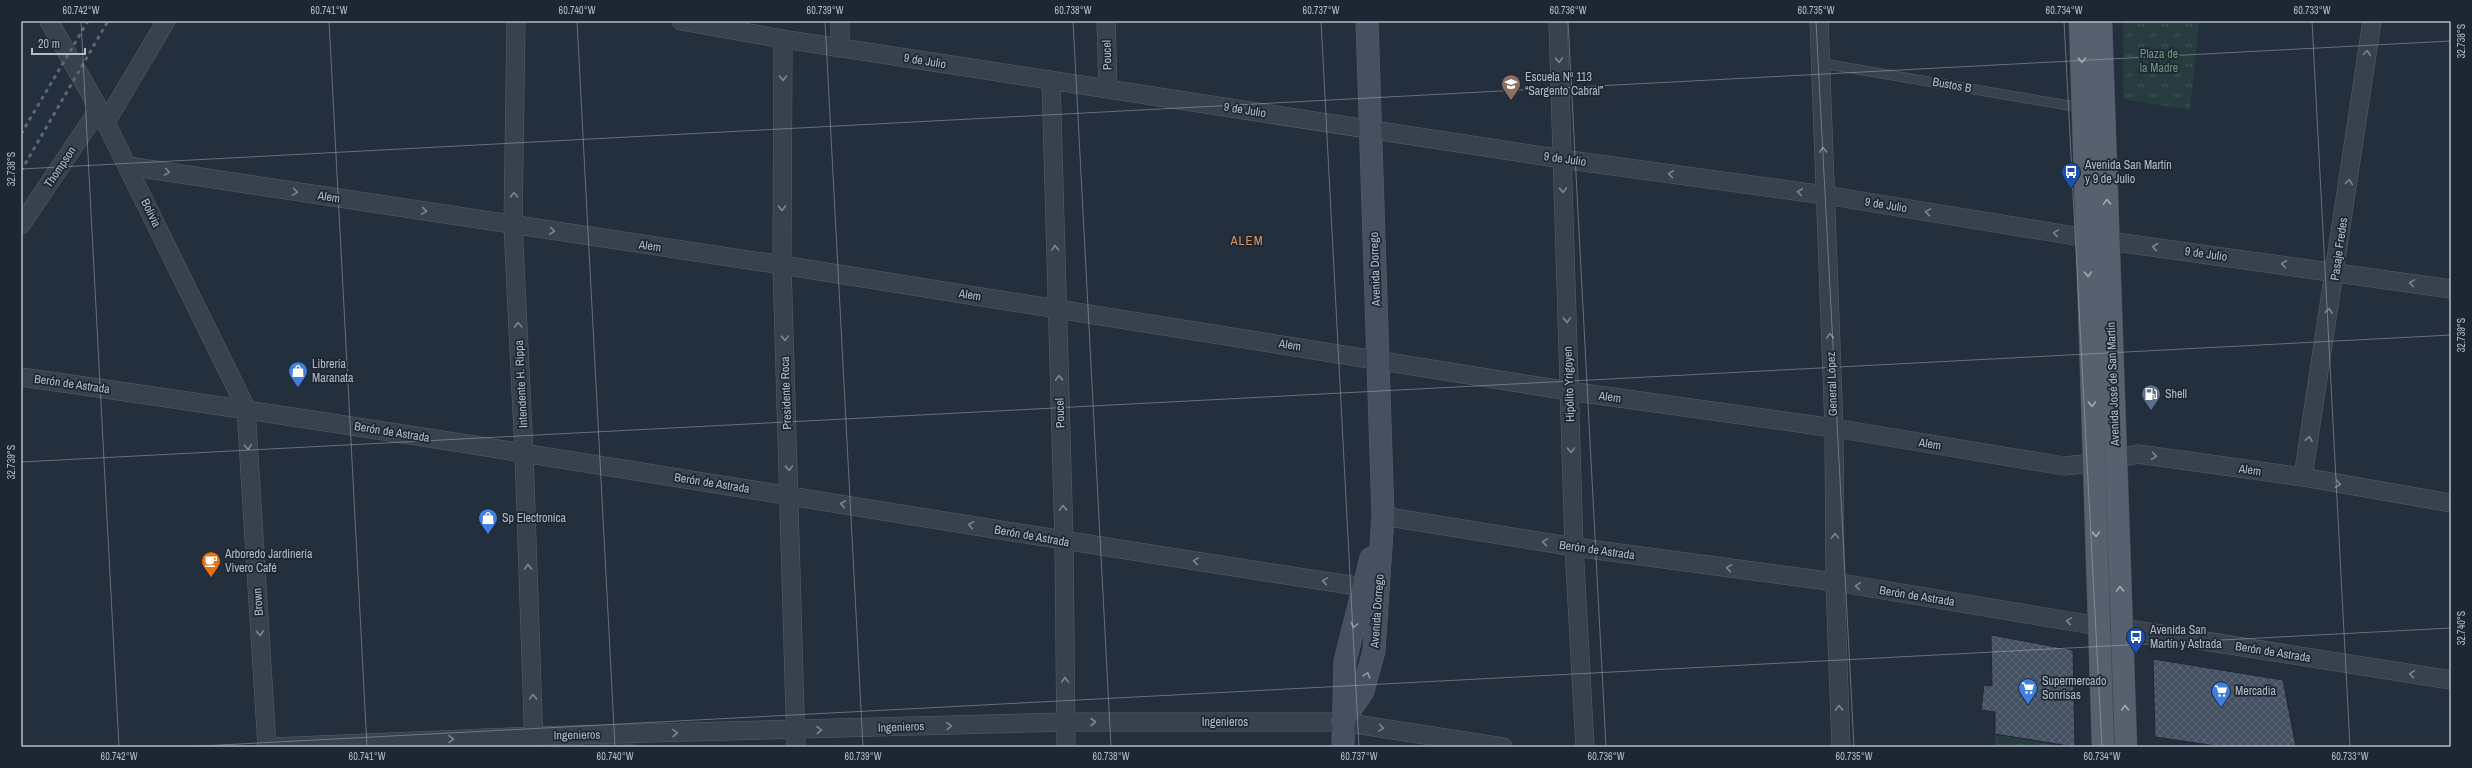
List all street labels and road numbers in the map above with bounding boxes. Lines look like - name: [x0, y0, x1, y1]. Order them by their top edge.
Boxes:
- street label: Poucel: [1098, 40, 1116, 70]
- street label: 9 de Julio: [903, 50, 947, 72]
- street label: Bustos B: [1931, 74, 1973, 96]
- street label: 9 de Julio: [1223, 99, 1267, 121]
- street label: Thompson: [40, 143, 80, 191]
- street label: 9 de Julio: [1543, 148, 1587, 170]
- street label: Alem: [316, 187, 341, 207]
- street label: 9 de Julio: [1864, 194, 1908, 216]
- street label: Bolivia: [137, 196, 165, 230]
- street label: Pasaje Fredes: [2327, 216, 2351, 282]
- street label: Avenida Dorrego: [1366, 232, 1384, 307]
- street label: Alem: [637, 236, 662, 255]
- street label: 9 de Julio: [2184, 243, 2228, 265]
- street label: Alem: [957, 285, 982, 305]
- street label: Avenida José de San Martín: [2103, 322, 2123, 447]
- street label: Alem: [1277, 335, 1302, 355]
- street label: Intendente H. Rippa: [511, 339, 531, 428]
- street label: Hipólito Yrigoyen: [1560, 346, 1578, 422]
- street label: General López: [1823, 351, 1841, 417]
- street label: Presidente Roca: [777, 356, 795, 430]
- street label: Berón de Astrada: [33, 371, 111, 397]
- street label: Alem: [1597, 387, 1622, 406]
- street label: Poucel: [1051, 398, 1069, 428]
- street label: Berón de Astrada: [353, 418, 431, 446]
- street label: Alem: [1917, 434, 1942, 454]
- street label: Alem: [2237, 460, 2262, 479]
- street label: Berón de Astrada: [673, 469, 751, 497]
- street label: Berón de Astrada: [993, 522, 1071, 551]
- street label: Berón de Astrada: [1558, 537, 1636, 563]
- street label: Avenida Dorrego: [1366, 573, 1388, 650]
- street label: Berón de Astrada: [1878, 582, 1956, 610]
- street label: Brown: [249, 588, 267, 616]
- street label: Berón de Astrada: [2234, 638, 2312, 666]
- street label: Ingenieros: [1202, 714, 1248, 730]
- street label: Ingenieros: [877, 718, 925, 736]
- street label: Ingenieros: [554, 727, 600, 743]

